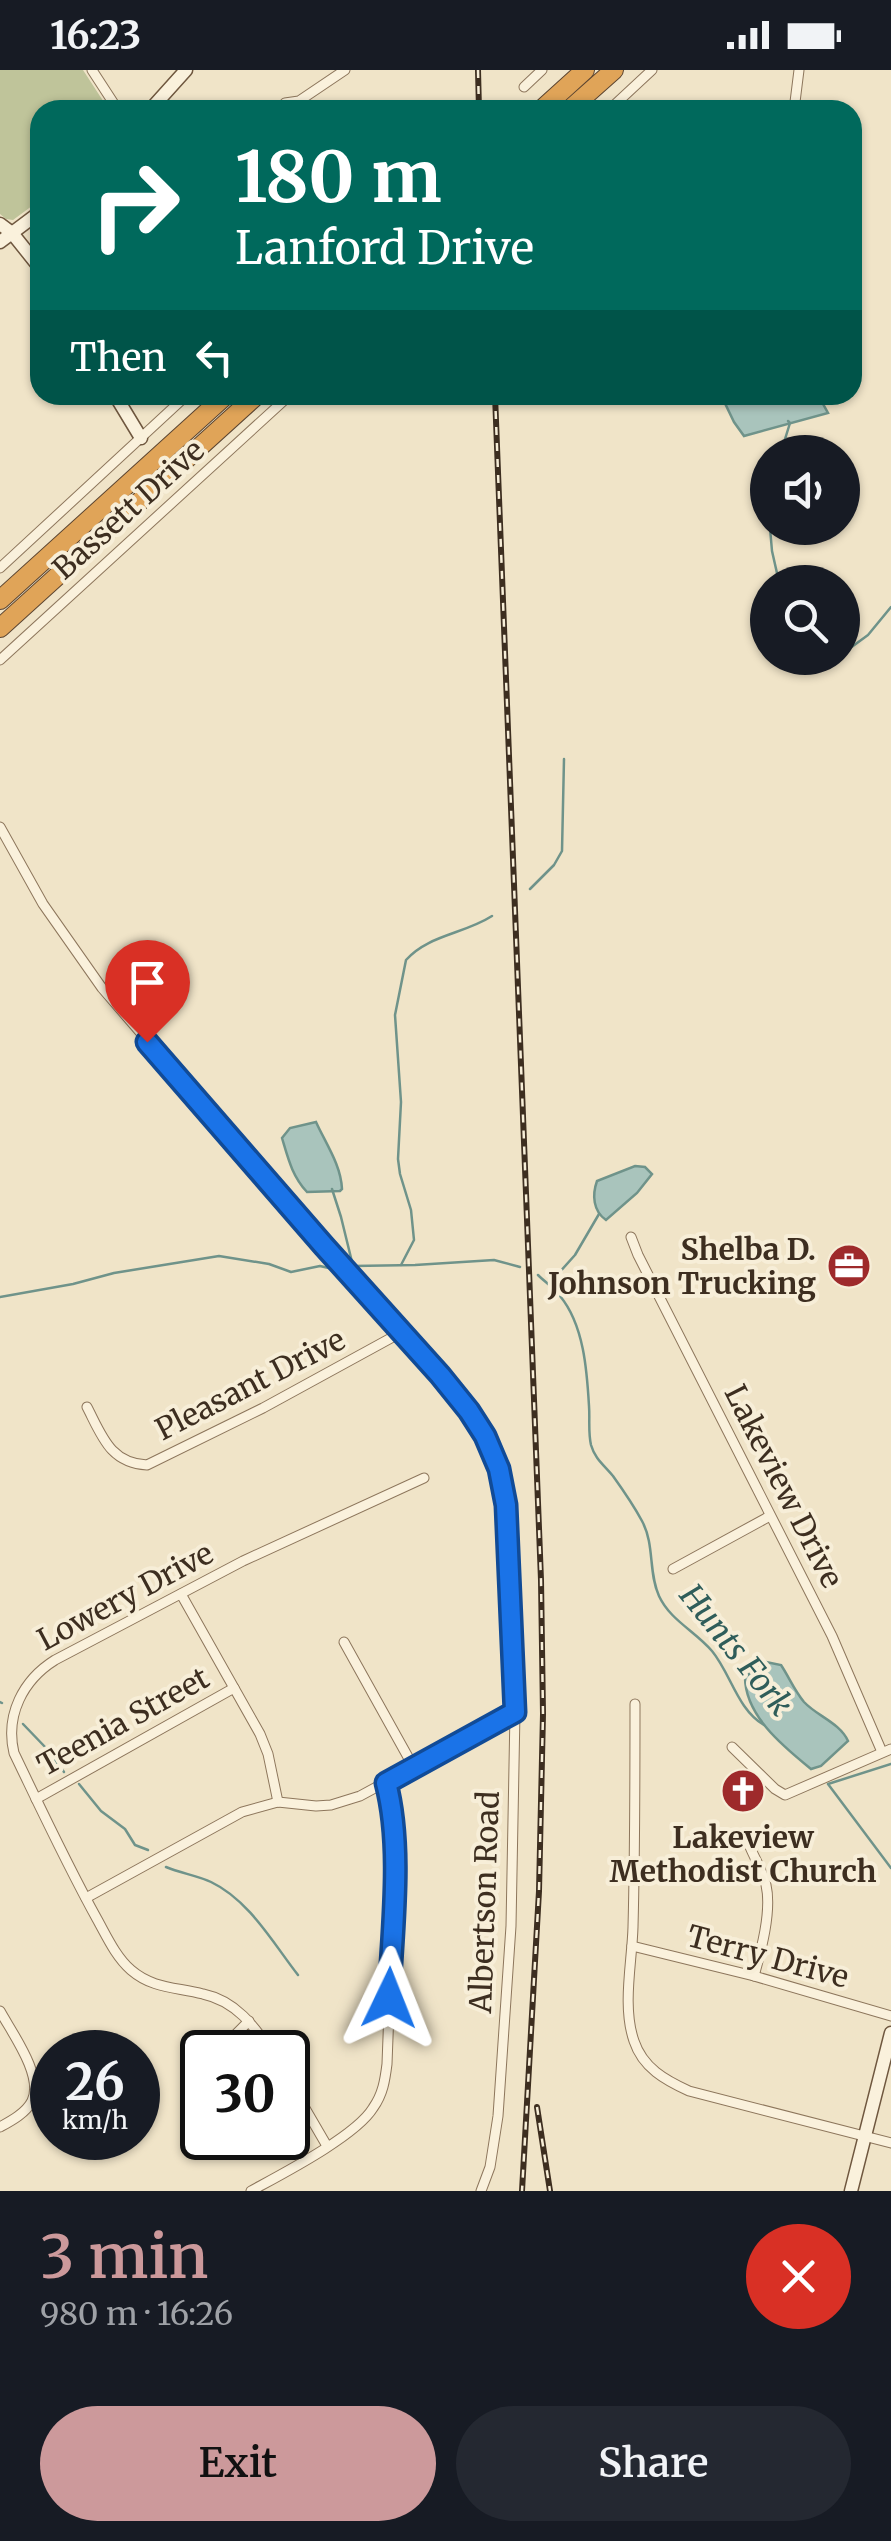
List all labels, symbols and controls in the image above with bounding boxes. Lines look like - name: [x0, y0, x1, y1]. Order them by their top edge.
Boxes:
- text: 16:23: [50, 12, 141, 59]
- text: 180 m: [235, 133, 442, 221]
- icon: right: [70, 140, 200, 270]
- text: Lanford Drive: [235, 220, 534, 276]
- icon: left: [187, 330, 242, 385]
- text: Then: [70, 334, 167, 381]
- street label: Bassett Drive: [44, 431, 212, 587]
- map controls: [750, 435, 860, 675]
- button: sound: [750, 435, 860, 545]
- button: search: [750, 565, 860, 675]
- pin: [105, 940, 190, 1043]
- icon: arrive: [120, 955, 175, 1010]
- place label: Shelba D. Johnson Trucking: [547, 1230, 816, 1302]
- office icon: Shelba D. Johnson Trucking: [826, 1243, 872, 1289]
- street label: Pleasant Drive: [149, 1320, 351, 1448]
- street label: Lakeview Drive: [717, 1378, 851, 1594]
- street label: Lowery Drive: [31, 1534, 219, 1658]
- water label: Hunts Fork: [670, 1576, 801, 1724]
- street label: Teenia Street: [31, 1658, 216, 1784]
- church icon: Lakeview Methodist Church: [720, 1768, 766, 1814]
- street label: Albertson Road: [461, 1790, 507, 2015]
- place label: Lakeview Methodist Church: [609, 1818, 877, 1890]
- street label: Terry Drive: [683, 1916, 853, 1996]
- position arrow: [337, 1946, 441, 2050]
- speed limit sign: 30: [180, 2030, 310, 2160]
- text: 26: [65, 2051, 125, 2114]
- text: km/h: [62, 2104, 128, 2136]
- text: 3 min: [40, 2219, 208, 2294]
- button: close: [746, 2224, 851, 2329]
- text: 980 m · 16:26: [40, 2294, 233, 2334]
- button: Exit: [40, 2406, 436, 2521]
- button: Share: [456, 2406, 851, 2521]

